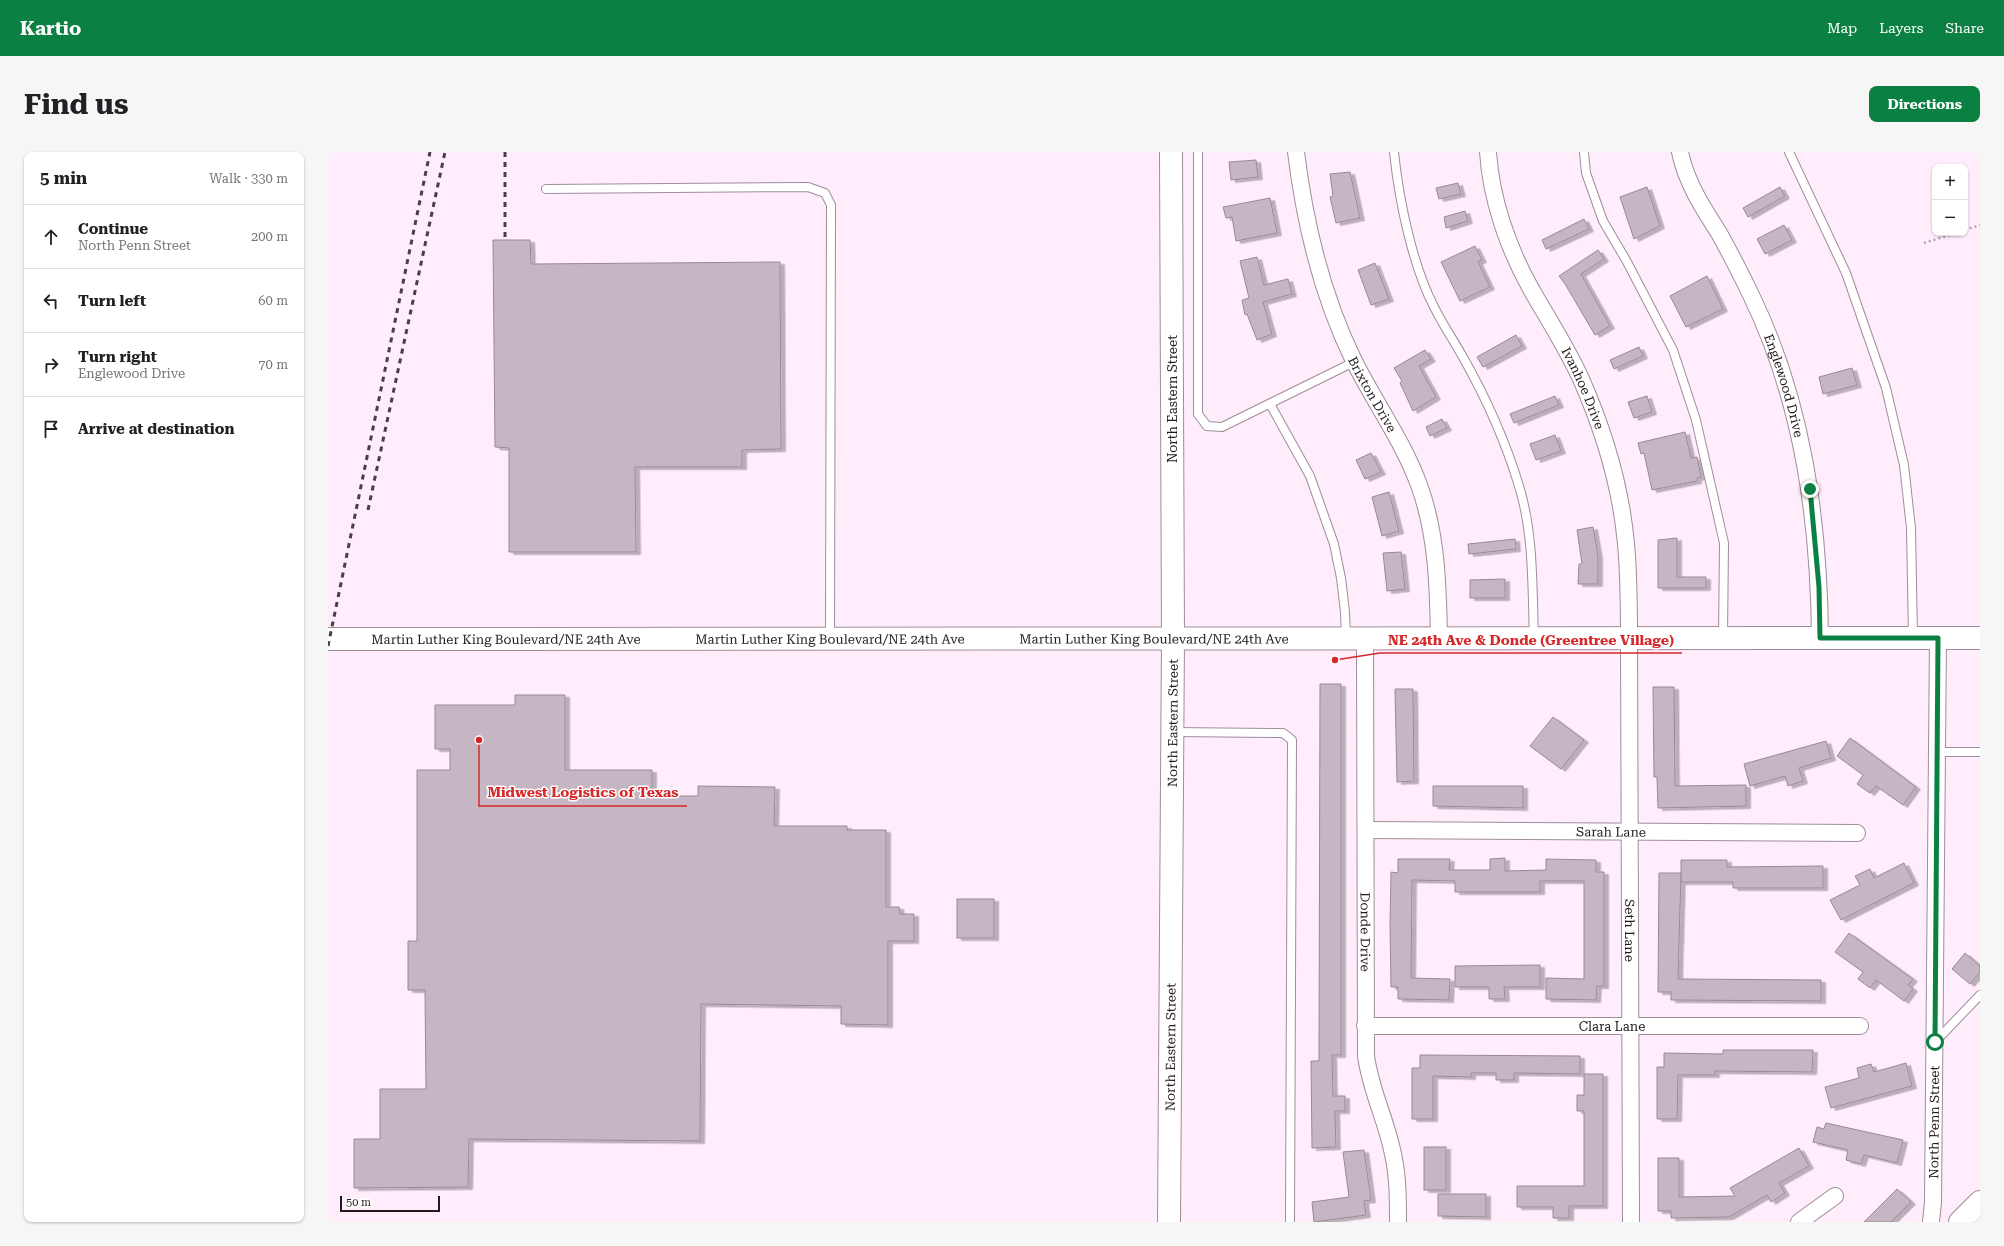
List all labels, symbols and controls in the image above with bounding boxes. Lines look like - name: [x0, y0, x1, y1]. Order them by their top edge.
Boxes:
- text: Kartio: [20, 17, 81, 40]
- text: Map: [1827, 20, 1857, 36]
- text: Layers: [1879, 20, 1923, 36]
- text: Share: [1945, 20, 1984, 36]
- button: Directions: [1869, 86, 1980, 122]
- text: Find us: [24, 88, 128, 121]
- map controls: [1932, 164, 1968, 236]
- button: +: [1932, 164, 1968, 200]
- text: 5 min: [40, 168, 87, 188]
- text: Walk · 330 m: [209, 171, 288, 186]
- button: −: [1932, 200, 1968, 236]
- text: Continue: [78, 220, 148, 238]
- icon: ahead: [40, 226, 62, 248]
- text: 200 m: [251, 229, 288, 244]
- text: North Penn Street: [78, 238, 191, 253]
- icon: left: [40, 290, 62, 312]
- text: Turn left: [78, 292, 146, 310]
- text: 60 m: [258, 293, 288, 308]
- street label: Englewood Drive: [1761, 332, 1806, 439]
- street label: North Eastern Street: [1165, 335, 1180, 463]
- street label: Ivanhoe Drive: [1558, 345, 1607, 431]
- text: Turn right: [78, 348, 157, 366]
- icon: right: [40, 354, 62, 376]
- street label: Brixton Drive: [1345, 354, 1399, 435]
- text: 70 m: [258, 357, 288, 372]
- text: Englewood Drive: [78, 366, 185, 381]
- icon: arrive: [40, 418, 62, 440]
- text: Arrive at destination: [78, 420, 234, 438]
- route end: [1801, 480, 1819, 498]
- callout: NE 24th Ave & Donde (Greentree Village): [1380, 627, 1682, 653]
- street label: Martin Luther King Boulevard/NE 24th Ave: [1019, 631, 1289, 647]
- street label: Martin Luther King Boulevard/NE 24th Ave: [371, 632, 641, 647]
- street label: Martin Luther King Boulevard/NE 24th Ave: [695, 632, 965, 647]
- text: NE 24th Ave & Donde (Greentree Village): [1388, 632, 1674, 648]
- street label: North Eastern Street: [1165, 659, 1181, 787]
- callout: Midwest Logistics of Texas: [479, 780, 687, 806]
- text: Midwest Logistics of Texas: [487, 784, 679, 800]
- street label: Sarah Lane: [1576, 824, 1646, 840]
- street label: Donde Drive: [1358, 892, 1373, 972]
- street label: Seth Lane: [1622, 899, 1637, 962]
- street label: North Eastern Street: [1163, 983, 1179, 1111]
- street label: Clara Lane: [1579, 1019, 1645, 1034]
- route start: [1926, 1033, 1944, 1051]
- street label: North Penn Street: [1926, 1065, 1942, 1179]
- scale bar: [340, 1194, 440, 1213]
- text: 50 m: [346, 1196, 371, 1209]

